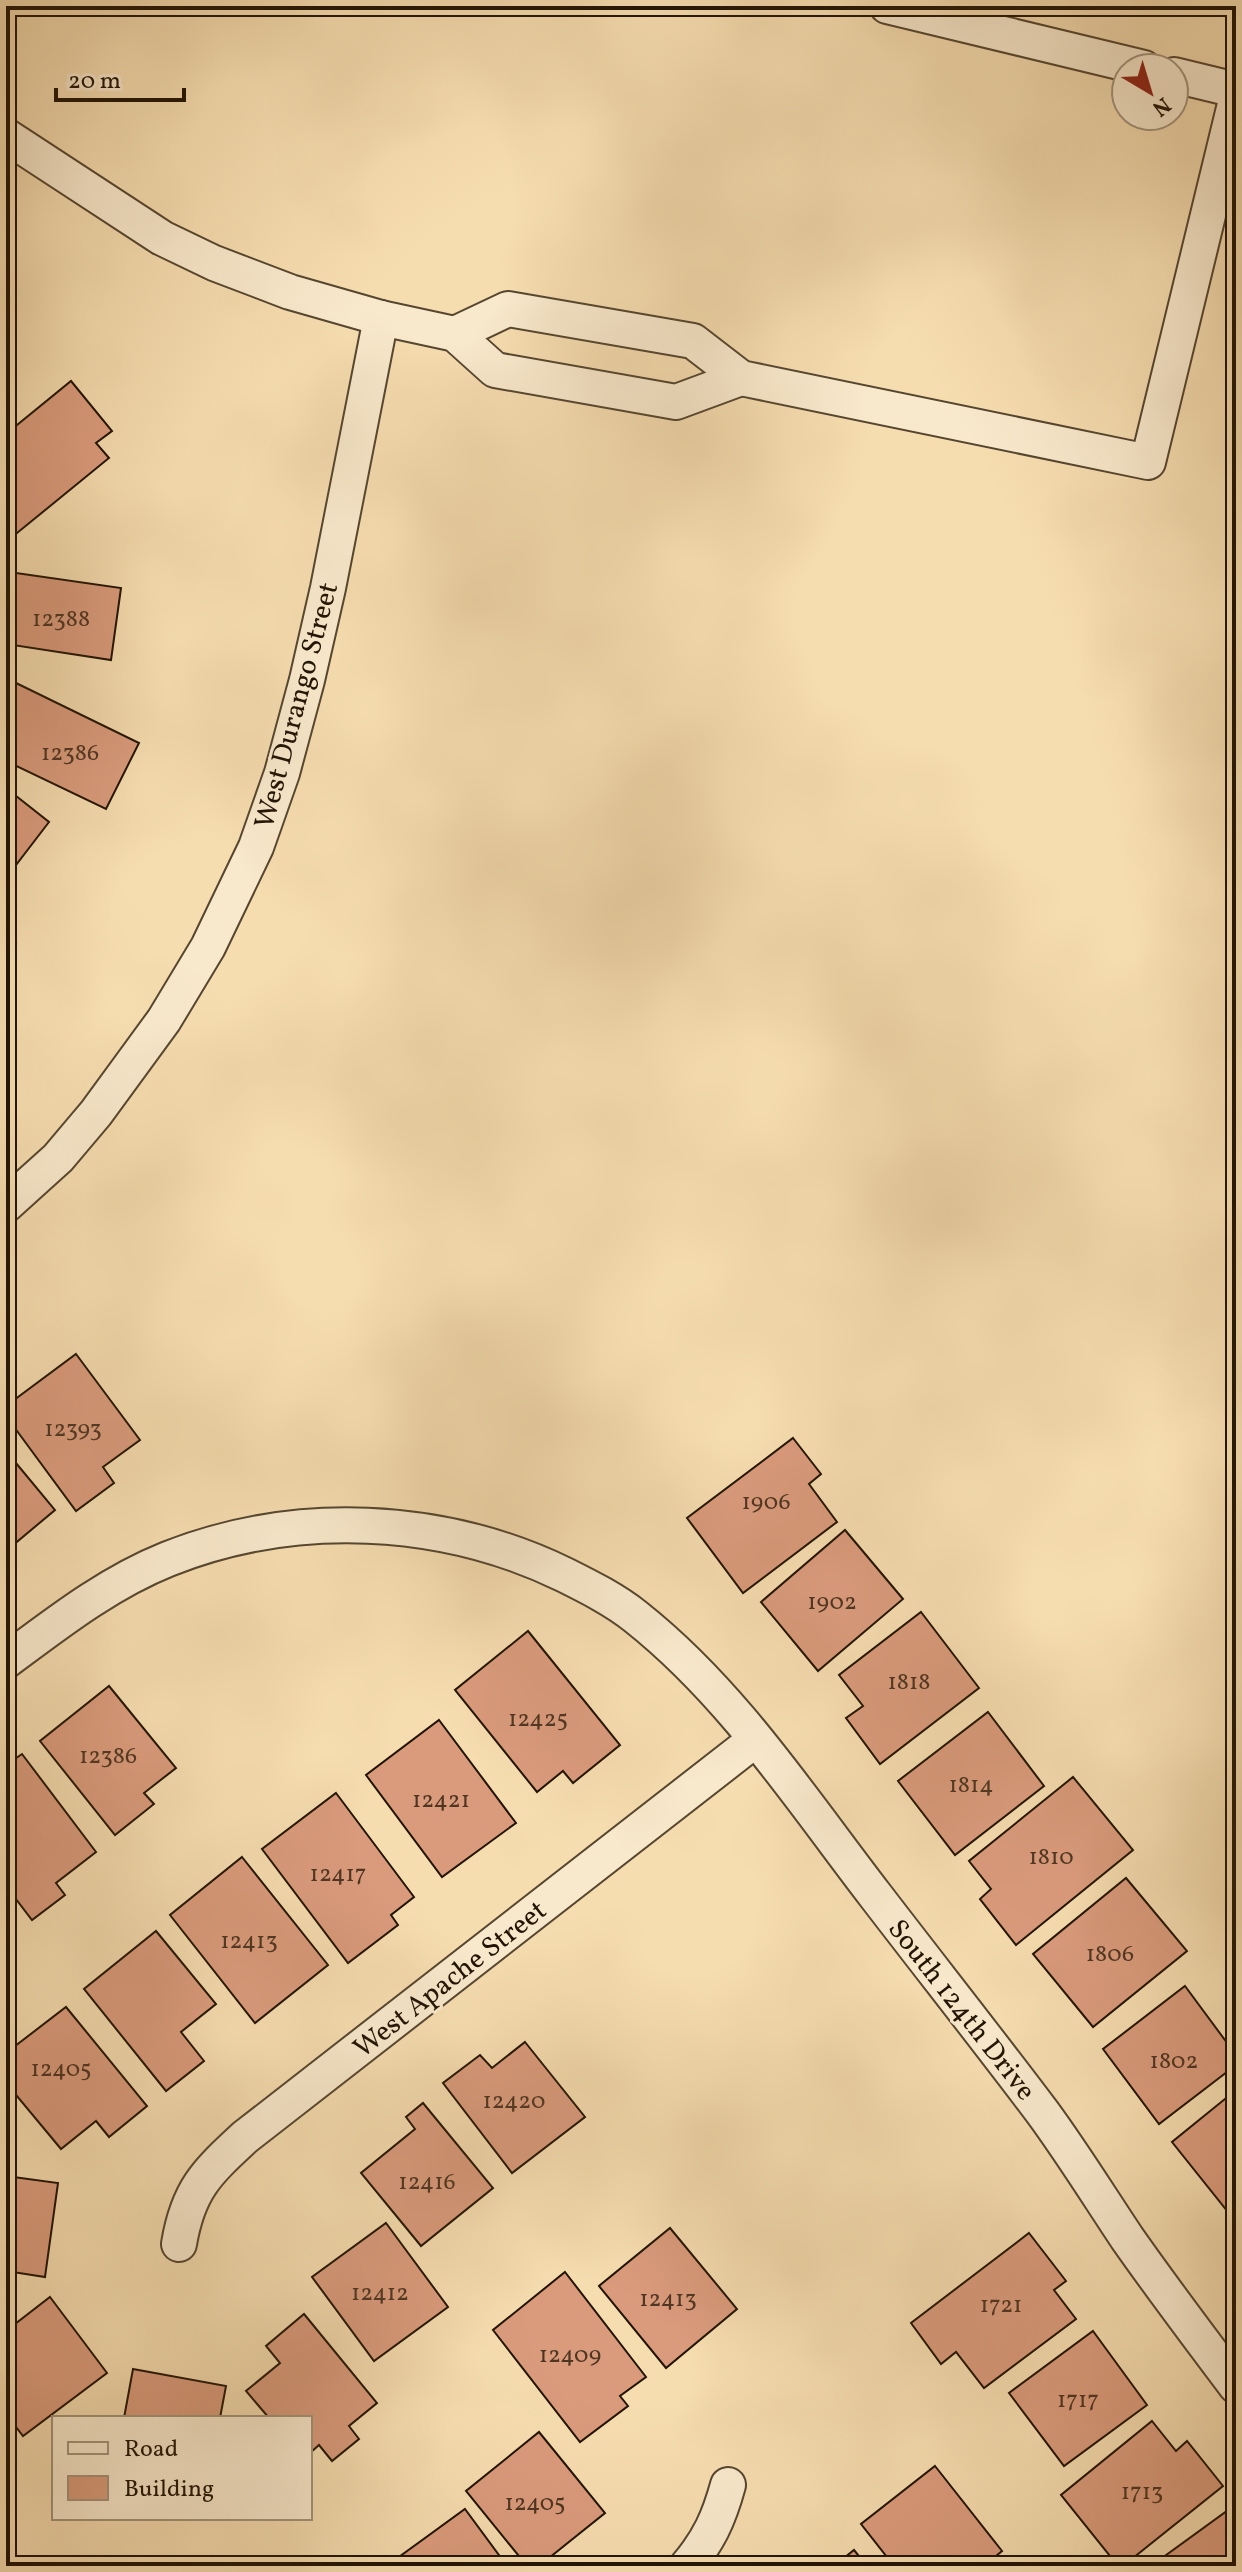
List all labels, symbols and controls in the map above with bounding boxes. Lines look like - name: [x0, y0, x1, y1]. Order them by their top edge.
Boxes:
- scale bar: [56, 52, 184, 102]
- north arrow: [1110, 52, 1190, 132]
- text: 20 m: [68, 65, 121, 99]
- text: N: [1145, 89, 1177, 123]
- street label: West Durango Street: [246, 578, 349, 833]
- house number: 12388: [32, 603, 90, 637]
- house number: 12386: [41, 737, 99, 771]
- house number: 12393: [44, 1413, 102, 1447]
- house number: 1906: [741, 1486, 791, 1520]
- house number: 1902: [807, 1586, 857, 1620]
- house number: 1818: [887, 1666, 931, 1700]
- house number: 12425: [508, 1703, 568, 1737]
- house number: 12386: [79, 1740, 137, 1774]
- house number: 1814: [948, 1769, 994, 1803]
- house number: 12421: [412, 1784, 470, 1818]
- house number: 1810: [1028, 1841, 1074, 1875]
- house number: 12417: [310, 1858, 366, 1892]
- street label: West Apache Street: [346, 1892, 555, 2068]
- street label: South 124th Drive: [878, 1912, 1044, 2109]
- house number: 12413: [220, 1925, 278, 1959]
- house number: 1806: [1086, 1938, 1134, 1972]
- house number: 1802: [1150, 2045, 1198, 2079]
- house number: 12405: [30, 2053, 92, 2087]
- house number: 12420: [483, 2085, 545, 2119]
- house number: 12416: [398, 2166, 456, 2200]
- house number: 12412: [351, 2277, 409, 2311]
- house number: 12413: [639, 2283, 697, 2317]
- house number: 1721: [980, 2289, 1022, 2323]
- house number: 12409: [539, 2339, 601, 2373]
- house number: 1717: [1057, 2384, 1099, 2418]
- legend: [52, 2416, 312, 2520]
- text: Road: [124, 2433, 178, 2467]
- text: Building: [124, 2473, 214, 2507]
- house number: 1713: [1121, 2476, 1163, 2510]
- house number: 12405: [504, 2487, 566, 2521]

